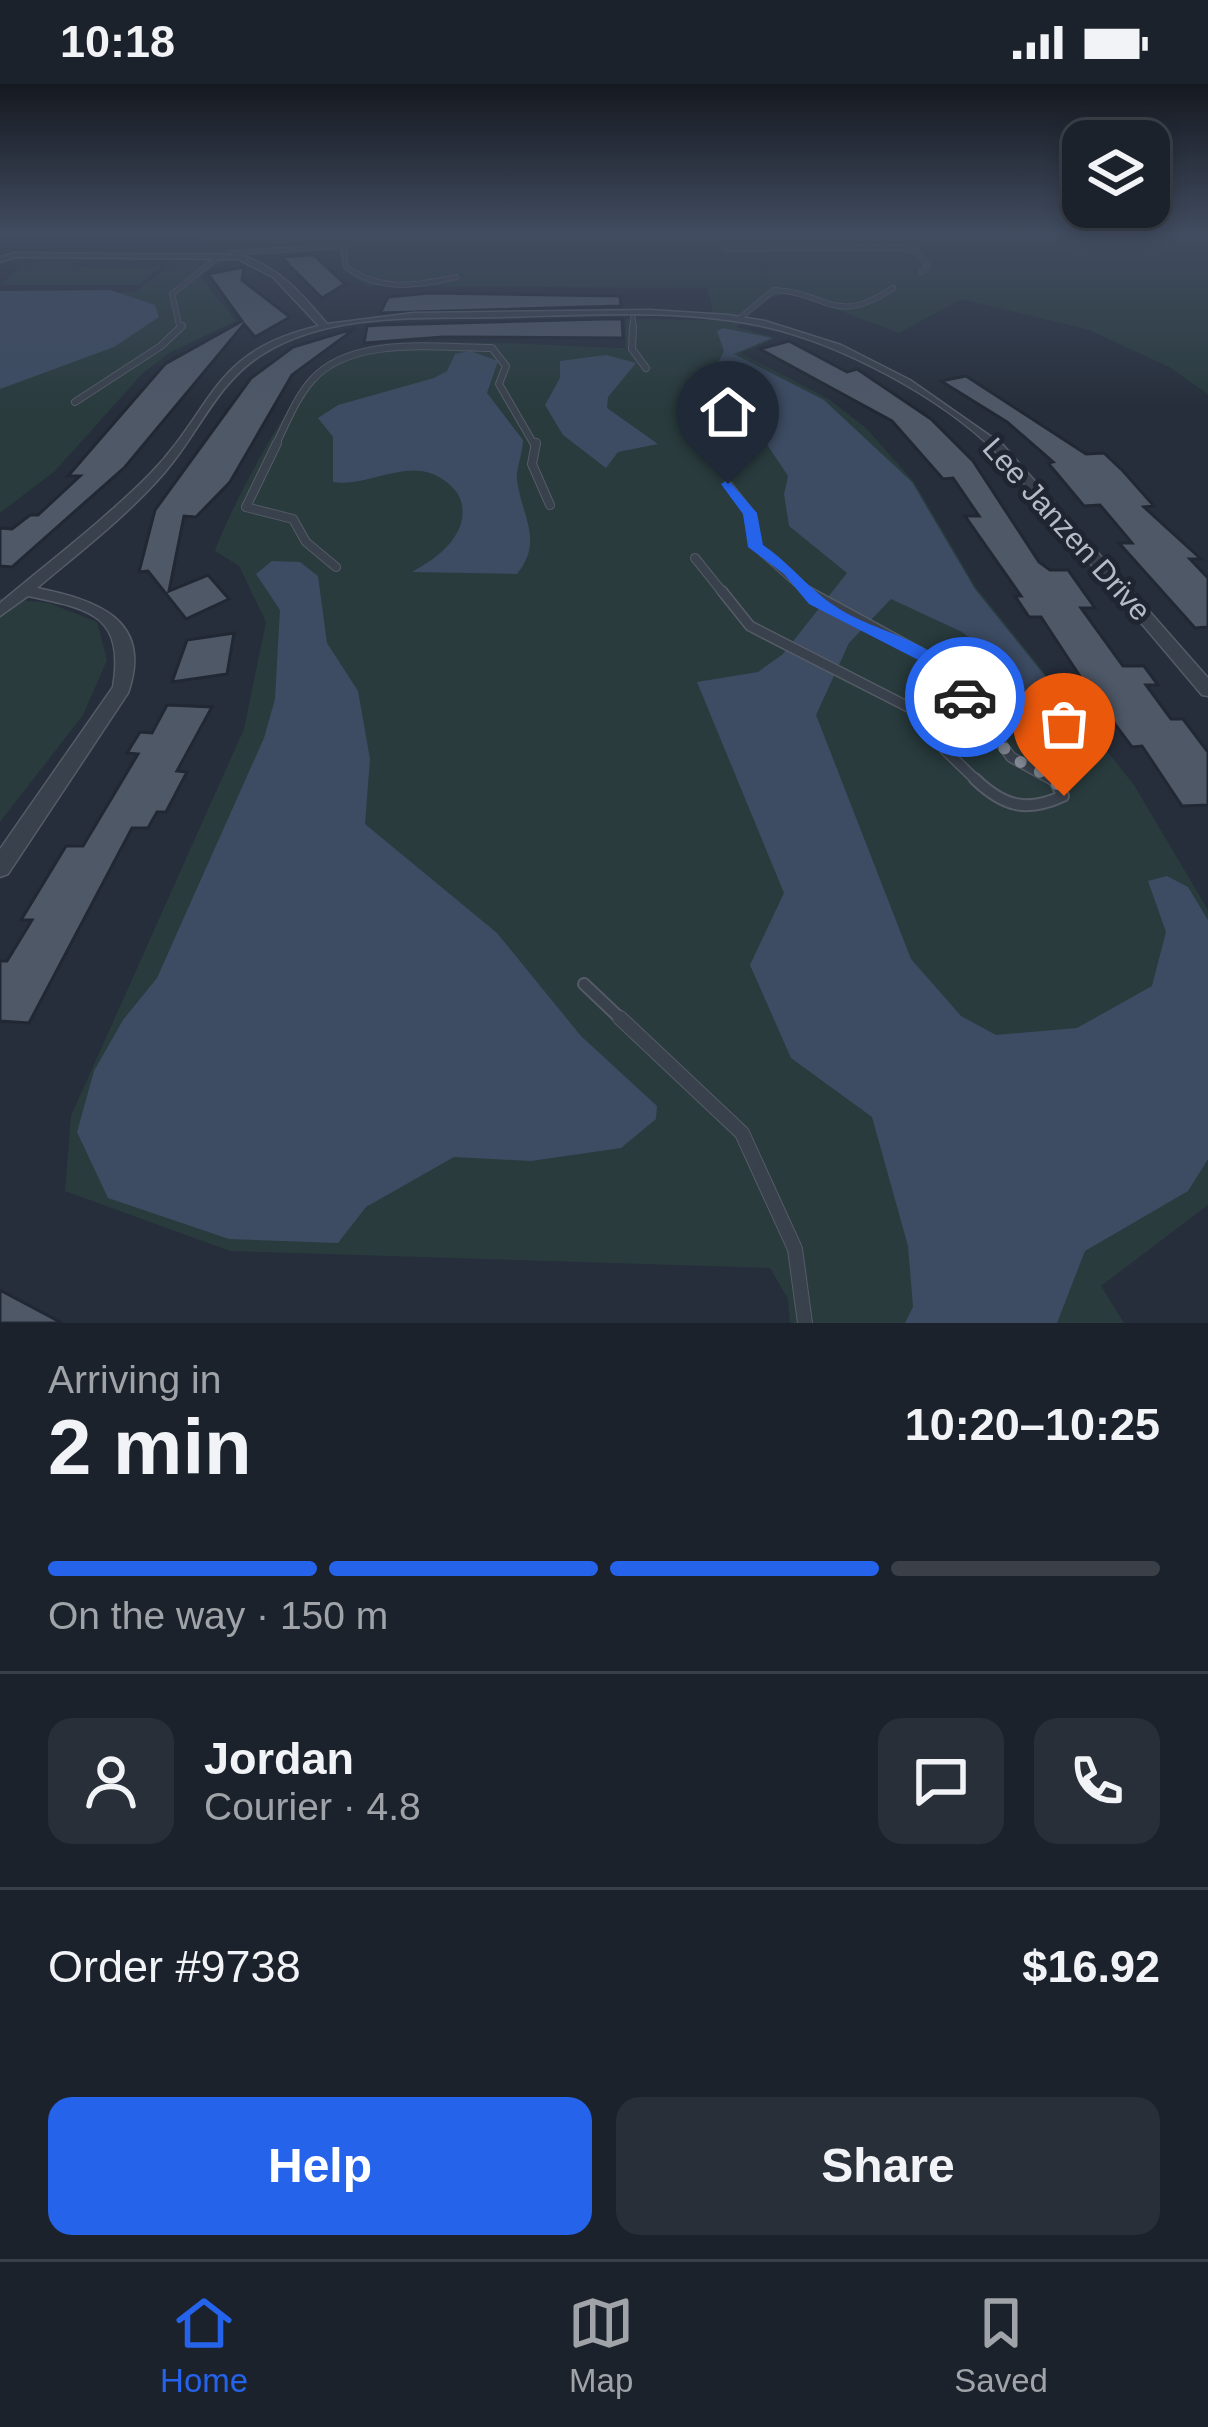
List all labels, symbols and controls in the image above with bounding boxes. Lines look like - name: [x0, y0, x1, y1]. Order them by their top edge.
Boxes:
- text: 10:18: [60, 16, 175, 67]
- map controls: [1062, 120, 1170, 228]
- button: layers: [1062, 120, 1170, 228]
- pin: [677, 361, 779, 484]
- icon: home: [695, 379, 761, 445]
- street label: Lee Janzen Drive: [977, 431, 1157, 627]
- courier: [905, 637, 1025, 757]
- icon: car: [932, 664, 998, 730]
- pin: [1013, 673, 1115, 796]
- icon: bag: [1031, 691, 1097, 757]
- text: Arriving in: [48, 1358, 221, 1401]
- text: 10:20–10:25: [905, 1399, 1160, 1450]
- text: 2 min: [48, 1403, 252, 1491]
- text: On the way · 150 m: [48, 1594, 388, 1637]
- button: person: [48, 1718, 174, 1844]
- button: chat: [878, 1718, 1004, 1844]
- button: phone: [1034, 1718, 1160, 1844]
- text: Jordan: [204, 1733, 354, 1784]
- text: Courier · 4.8: [204, 1785, 421, 1828]
- text: Order #9738: [48, 1941, 301, 1992]
- text: $16.92: [1022, 1941, 1160, 1992]
- button: Help: [48, 2097, 592, 2235]
- button: Share: [616, 2097, 1160, 2235]
- tab: Home: [160, 2290, 248, 2400]
- tab: Map: [568, 2290, 634, 2400]
- tab: Saved: [954, 2290, 1048, 2400]

